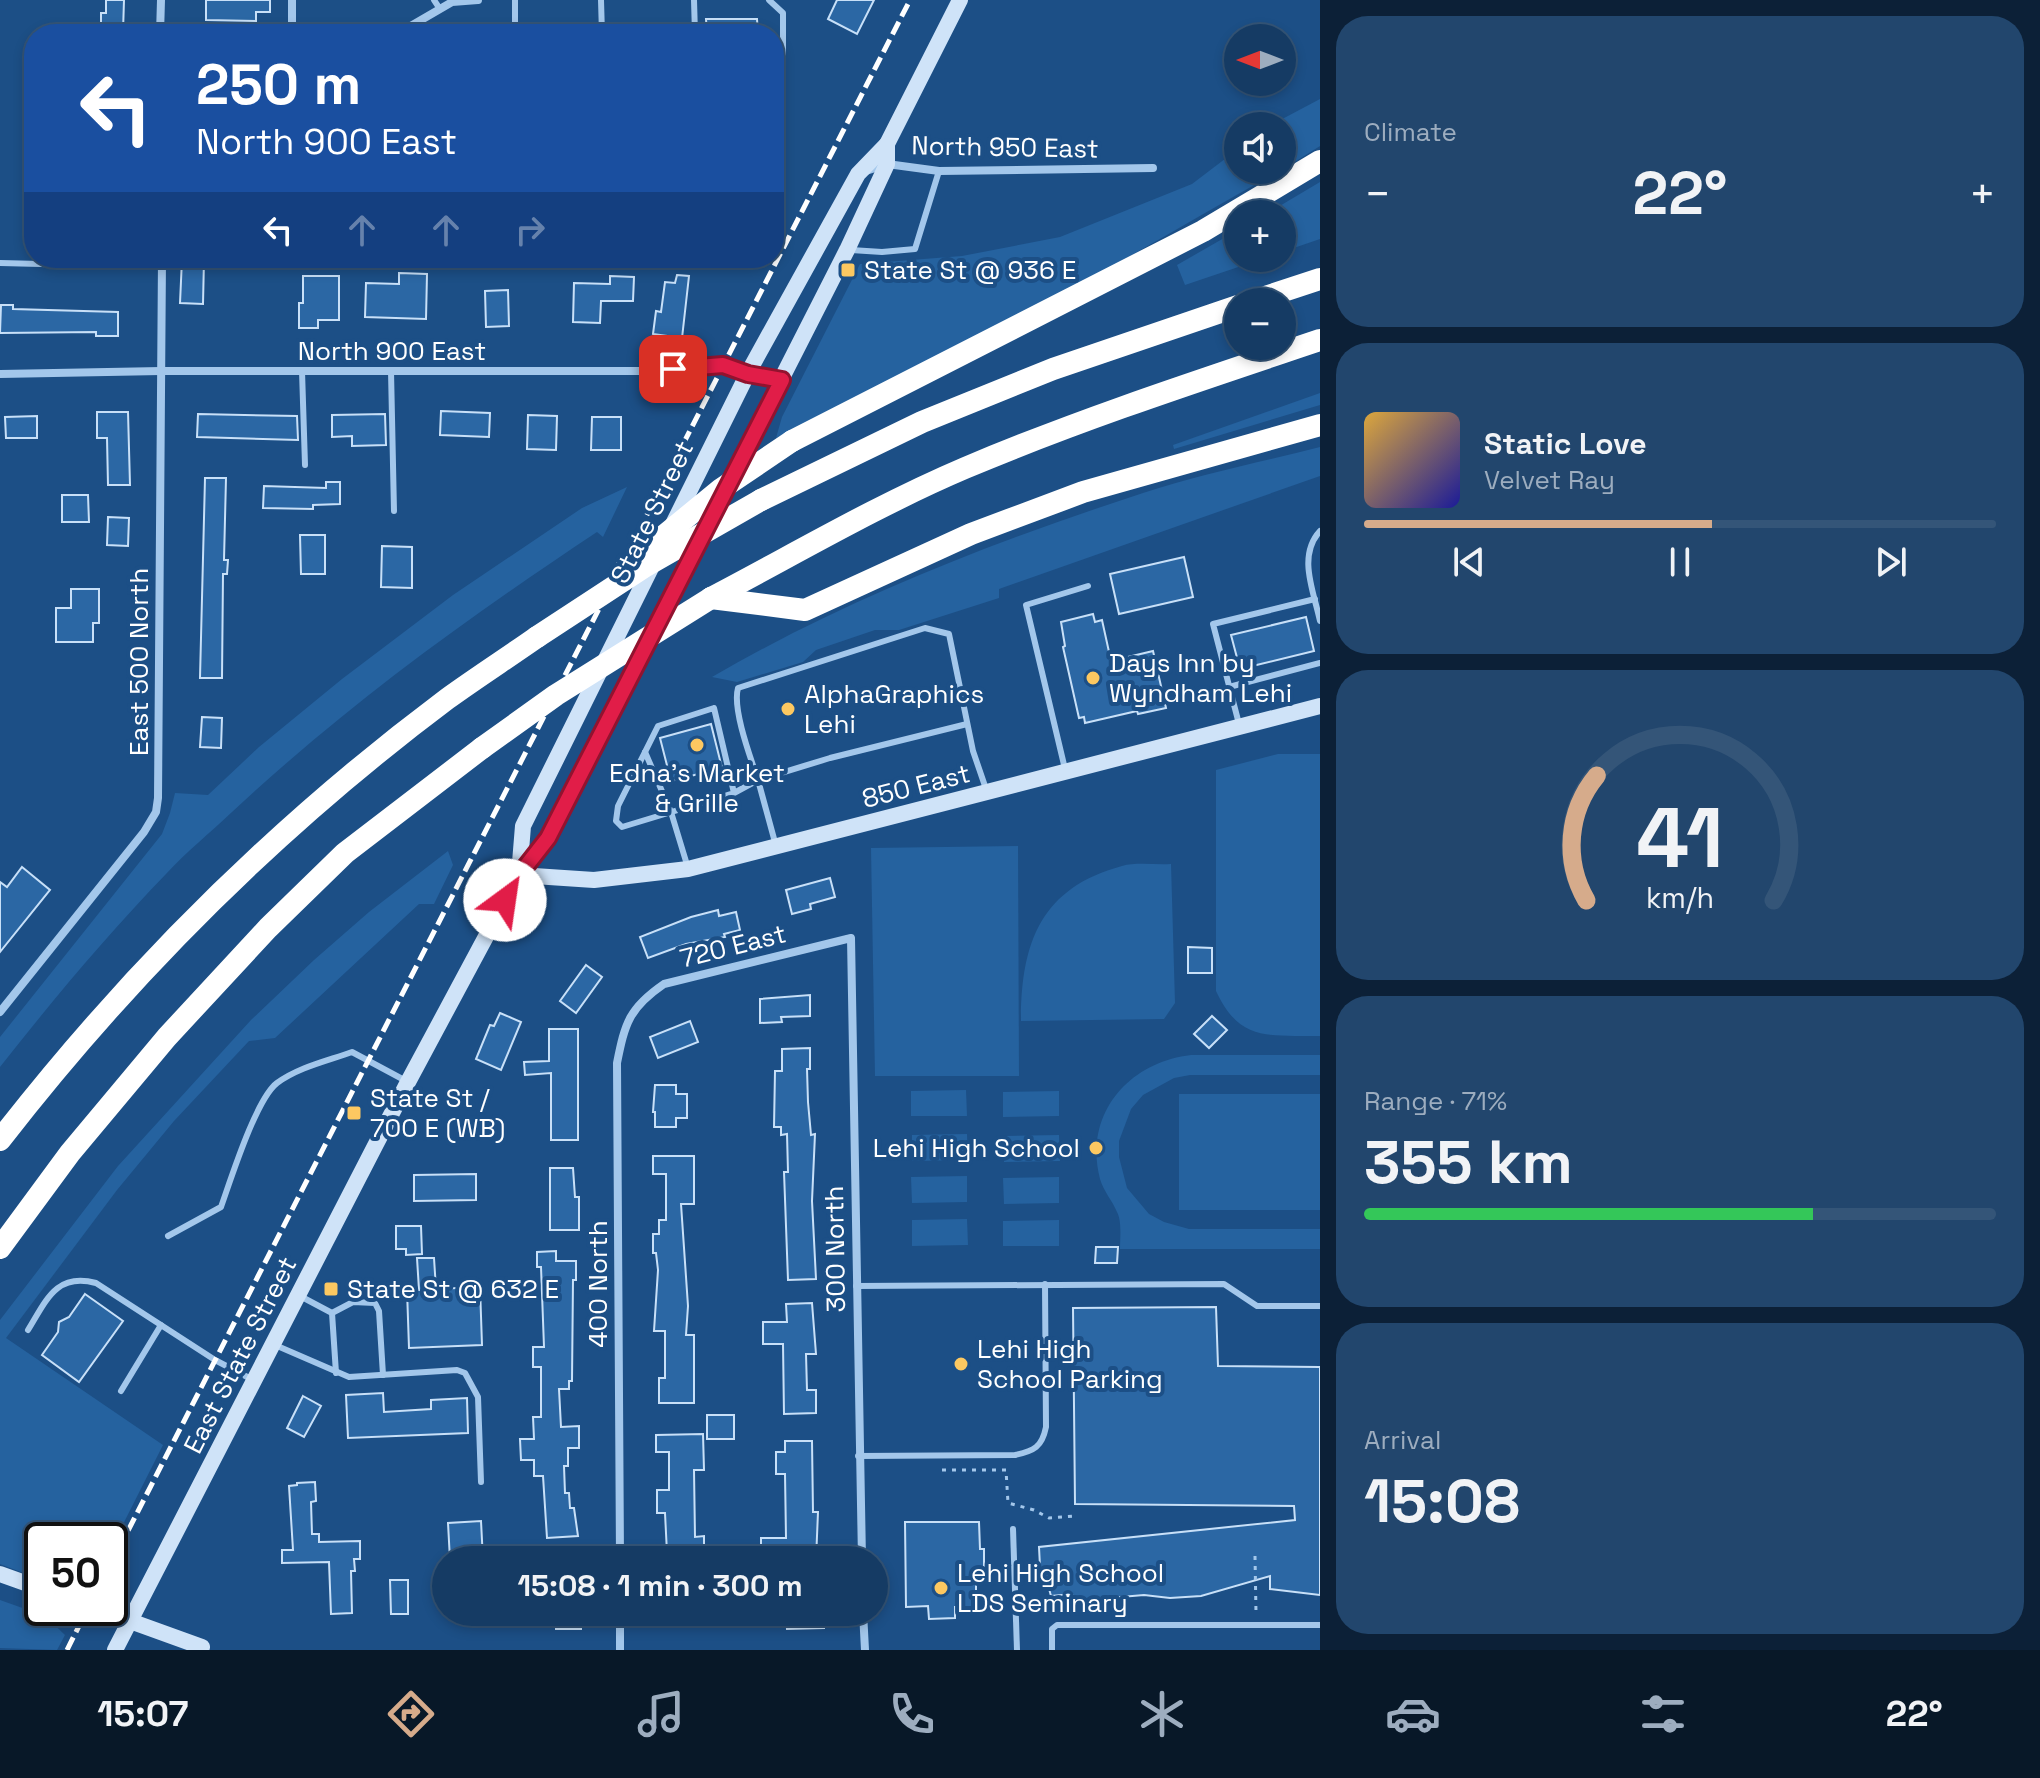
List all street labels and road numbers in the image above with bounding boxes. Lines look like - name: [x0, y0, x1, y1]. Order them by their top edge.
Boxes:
- street label: North 950 East: [911, 128, 1099, 166]
- street label: North 900 East: [298, 334, 486, 368]
- street label: State Street: [603, 435, 701, 589]
- street label: East 500 North: [122, 568, 156, 756]
- street label: 850 East: [859, 756, 973, 816]
- street label: 720 East: [676, 916, 790, 976]
- street label: 300 North: [817, 1185, 853, 1313]
- street label: 400 North: [581, 1220, 615, 1348]
- street label: East State Street: [176, 1251, 304, 1459]

